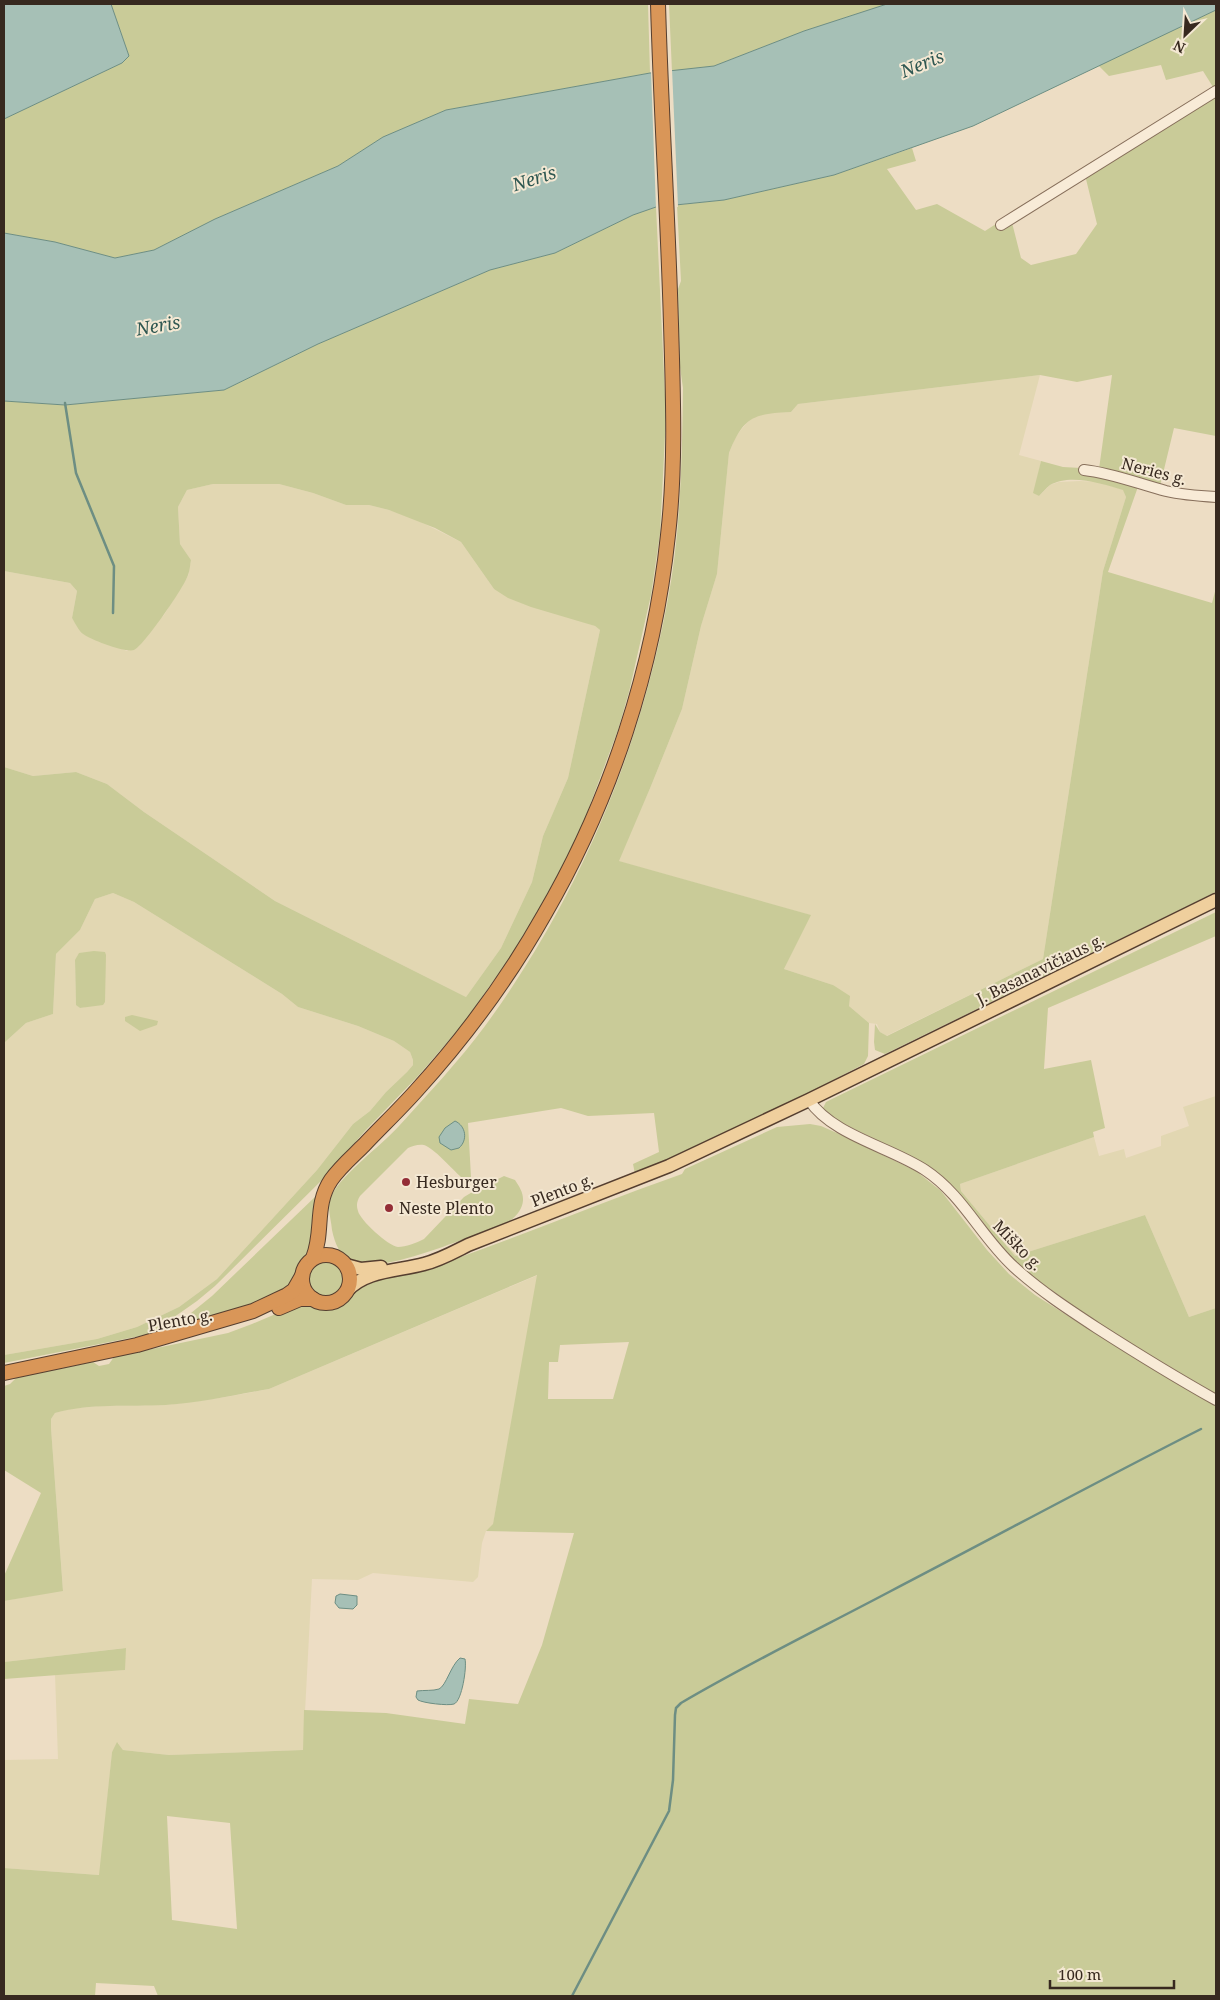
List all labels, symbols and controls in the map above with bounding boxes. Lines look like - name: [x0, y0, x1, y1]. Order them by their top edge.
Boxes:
- north arrow: [1160, 10, 1210, 60]
- text: N: [1170, 36, 1188, 58]
- water label: Neris: [896, 43, 947, 83]
- water label: Neris: [508, 160, 559, 197]
- water label: Neris: [133, 309, 182, 341]
- street label: Neries g.: [1119, 452, 1189, 490]
- street label: J. Basanavičiaus g.: [972, 929, 1107, 1010]
- street label: Plento g.: [528, 1168, 596, 1212]
- place label: Hesburger: [416, 1171, 497, 1193]
- marker: Hesburger: [400, 1176, 412, 1188]
- place label: Neste Plento: [399, 1197, 494, 1219]
- marker: Neste Plento: [383, 1202, 395, 1214]
- street label: Miško g.: [988, 1215, 1048, 1275]
- street label: Plento g.: [146, 1304, 214, 1336]
- scale bar: [1050, 1958, 1174, 1990]
- text: 100 m: [1058, 1964, 1101, 1984]

